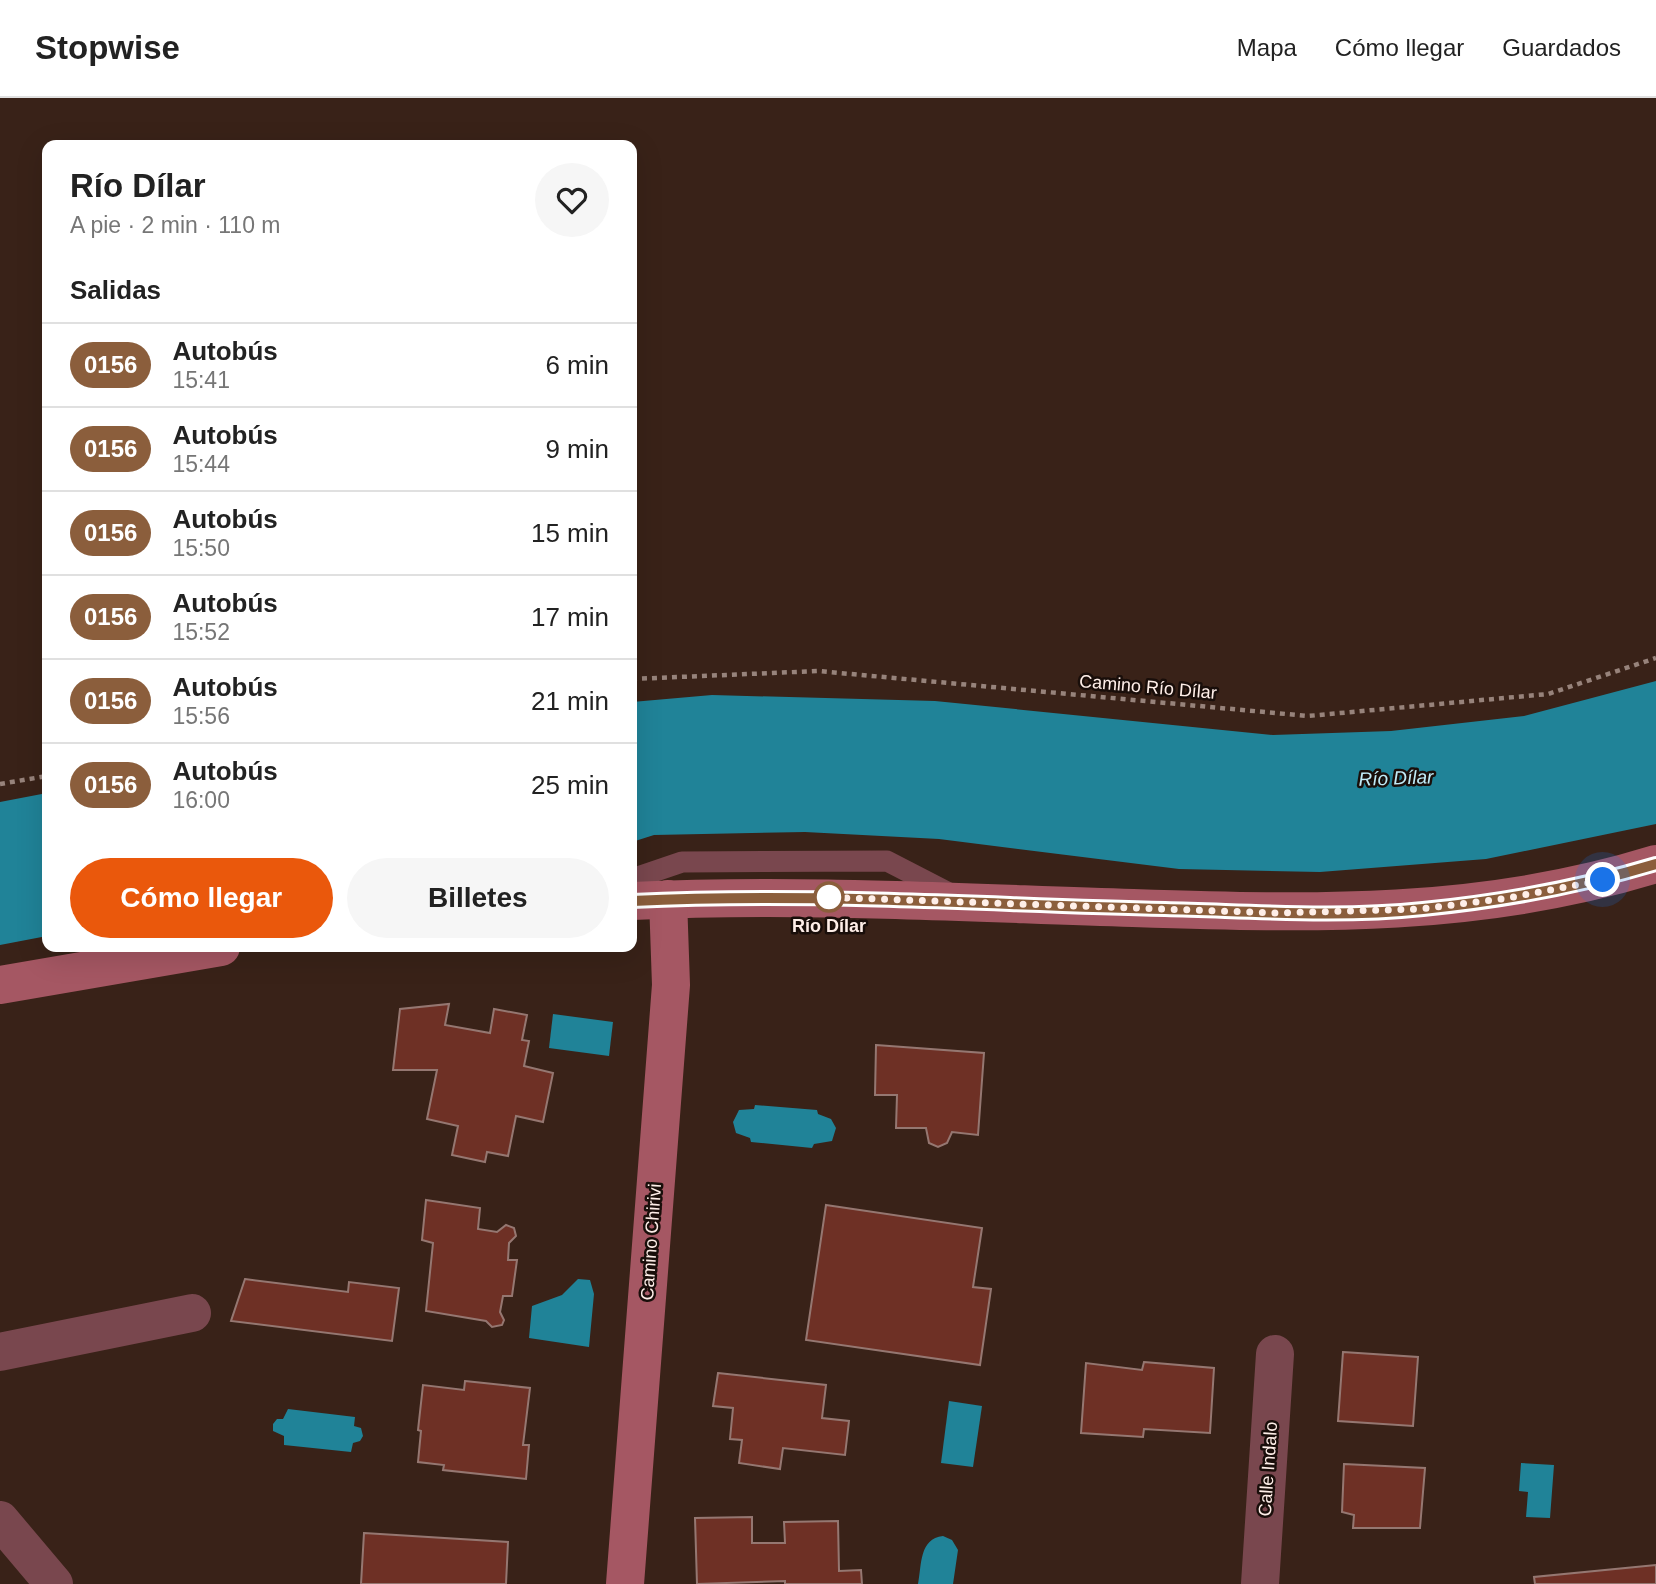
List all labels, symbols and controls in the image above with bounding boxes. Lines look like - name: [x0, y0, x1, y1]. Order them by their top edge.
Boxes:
- text: Stopwise: [35, 29, 180, 66]
- text: Mapa: [1237, 34, 1297, 61]
- text: Cómo llegar: [1335, 34, 1464, 61]
- text: Guardados: [1502, 34, 1621, 61]
- button: heart: [535, 163, 609, 237]
- text: Río Dílar: [70, 167, 206, 204]
- text: A pie · 2 min · 110 m: [70, 212, 281, 238]
- text: Salidas: [70, 275, 161, 305]
- text: Autobús: [172, 336, 278, 366]
- text: 6 min: [545, 350, 609, 380]
- text: 0156: [84, 351, 137, 378]
- text: 15:41: [172, 367, 230, 393]
- text: Autobús: [172, 420, 278, 450]
- text: 9 min: [545, 434, 609, 464]
- text: 0156: [84, 435, 137, 462]
- text: 15:44: [172, 451, 230, 477]
- text: Autobús: [172, 504, 278, 534]
- text: 15 min: [531, 518, 609, 548]
- text: 0156: [84, 519, 137, 546]
- text: 15:50: [172, 535, 230, 561]
- text: Autobús: [172, 588, 278, 618]
- text: 17 min: [531, 602, 609, 632]
- text: 0156: [84, 603, 137, 630]
- text: 15:52: [172, 619, 230, 645]
- street label: Camino Río Dílar: [1078, 671, 1218, 703]
- text: Autobús: [172, 672, 278, 702]
- text: 21 min: [531, 686, 609, 716]
- text: 0156: [84, 687, 137, 714]
- text: 15:56: [172, 703, 230, 729]
- text: Autobús: [172, 756, 278, 786]
- water label: Río Dílar: [1358, 766, 1434, 790]
- text: 25 min: [531, 770, 609, 800]
- text: 0156: [84, 771, 137, 798]
- text: 16:00: [172, 787, 230, 813]
- button: Cómo llegar: [70, 858, 333, 938]
- button: Billetes: [347, 858, 609, 938]
- your location: [1585, 862, 1620, 897]
- marker: Río Dílar: [814, 882, 844, 912]
- place label: Río Dílar: [792, 916, 866, 936]
- street label: Camino Chirivi: [637, 1183, 665, 1301]
- street label: Calle Indalo: [1255, 1421, 1281, 1517]

